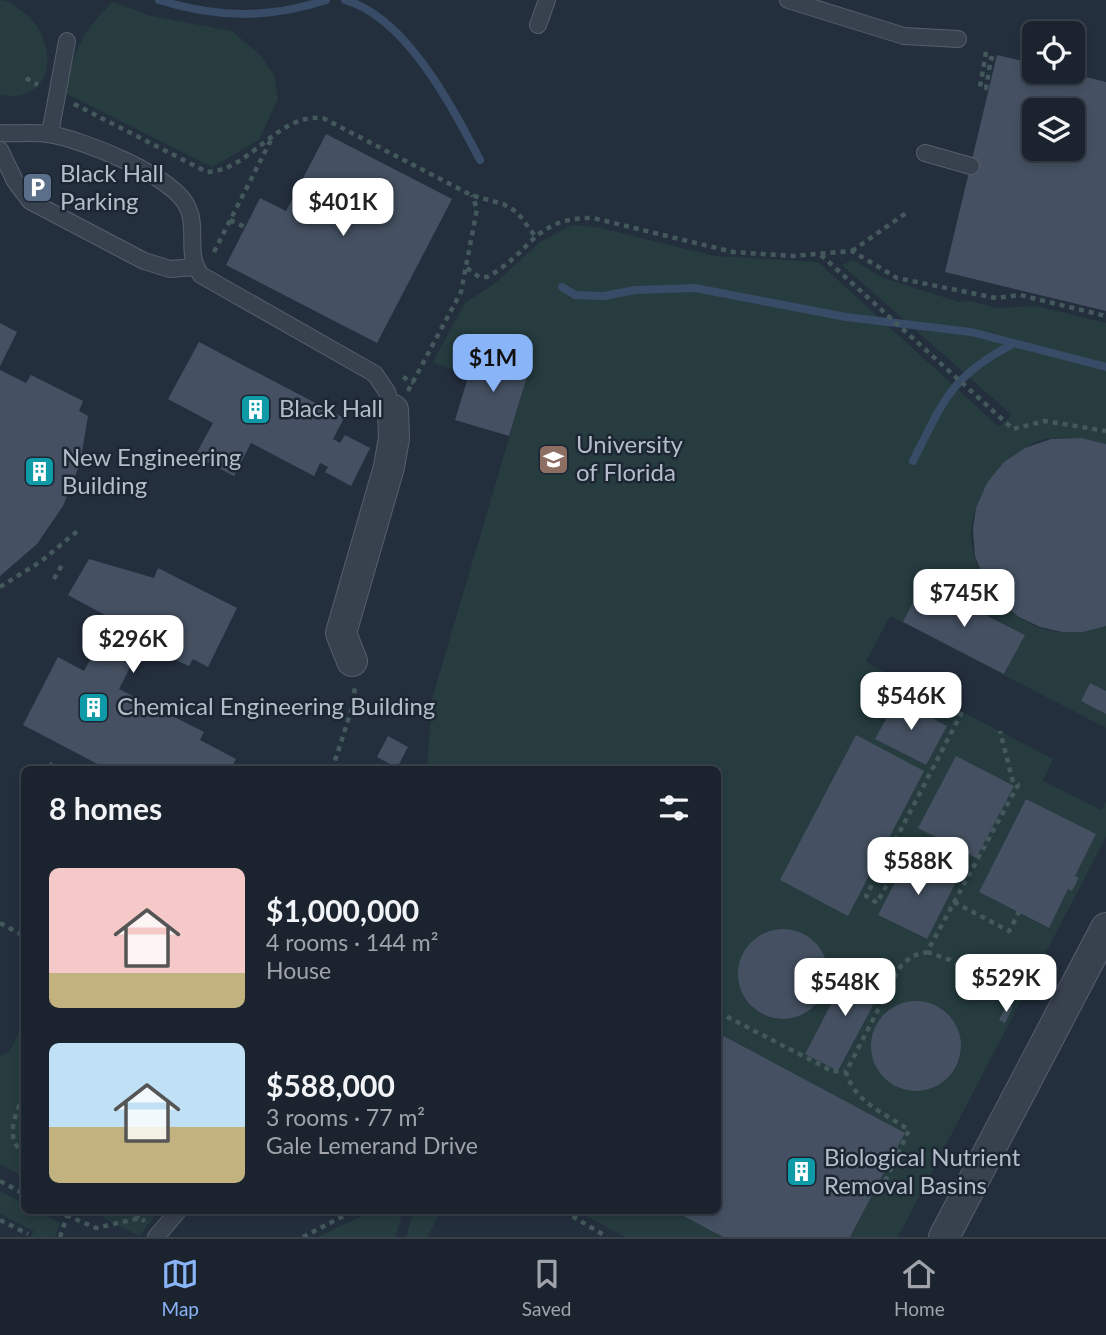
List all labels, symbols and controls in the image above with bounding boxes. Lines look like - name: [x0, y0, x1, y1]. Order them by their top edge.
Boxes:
- map controls: [1022, 21, 1085, 161]
- button: locate: [1022, 21, 1085, 84]
- button: layers: [1022, 98, 1085, 161]
- place label: Black Hall Parking: [60, 158, 164, 215]
- parking icon: Black Hall Parking: [20, 171, 54, 205]
- pin: $401K: [294, 178, 392, 238]
- text: $401K: [308, 187, 378, 215]
- pin: $1M: [459, 334, 527, 394]
- text: $1M: [469, 343, 517, 371]
- building icon: Black Hall: [239, 392, 273, 426]
- place label: Black Hall: [279, 393, 383, 422]
- place label: University of Florida: [576, 429, 684, 486]
- place label: New Engineering Building: [62, 442, 241, 499]
- school or university icon: University of Florida: [536, 442, 570, 476]
- building icon: New Engineering Building: [22, 455, 56, 489]
- pin: $745K: [915, 570, 1013, 629]
- text: $745K: [929, 578, 999, 606]
- pin: $296K: [84, 616, 182, 675]
- text: $296K: [98, 624, 168, 652]
- pin: $546K: [862, 672, 960, 732]
- text: $546K: [876, 681, 946, 709]
- building icon: Chemical Engineering Building: [77, 690, 111, 724]
- place label: Chemical Engineering Building: [117, 691, 435, 720]
- icon: filters: [655, 789, 693, 827]
- text: 8 homes: [49, 790, 162, 826]
- pin: $588K: [869, 838, 967, 897]
- text: $588K: [883, 846, 953, 874]
- text: $1,000,000: [266, 892, 419, 928]
- icon: home: [105, 896, 189, 980]
- text: 4 rooms · 144 m²: [266, 928, 438, 956]
- pin: $529K: [957, 954, 1055, 1014]
- text: House: [266, 956, 331, 984]
- pin: $548K: [796, 958, 894, 1018]
- text: $529K: [971, 963, 1041, 991]
- text: $548K: [810, 967, 880, 995]
- text: $588,000: [266, 1067, 395, 1103]
- icon: home: [105, 1071, 189, 1155]
- text: 3 rooms · 77 m²: [266, 1103, 425, 1131]
- text: Gale Lemerand Drive: [266, 1131, 478, 1159]
- place label: Biological Nutrient Removal Basins: [824, 1142, 1021, 1199]
- building icon: Biological Nutrient Removal Basins: [784, 1155, 818, 1189]
- tab: Map: [161, 1255, 199, 1320]
- tab: Saved: [522, 1255, 571, 1320]
- tab: Home: [894, 1255, 945, 1320]

